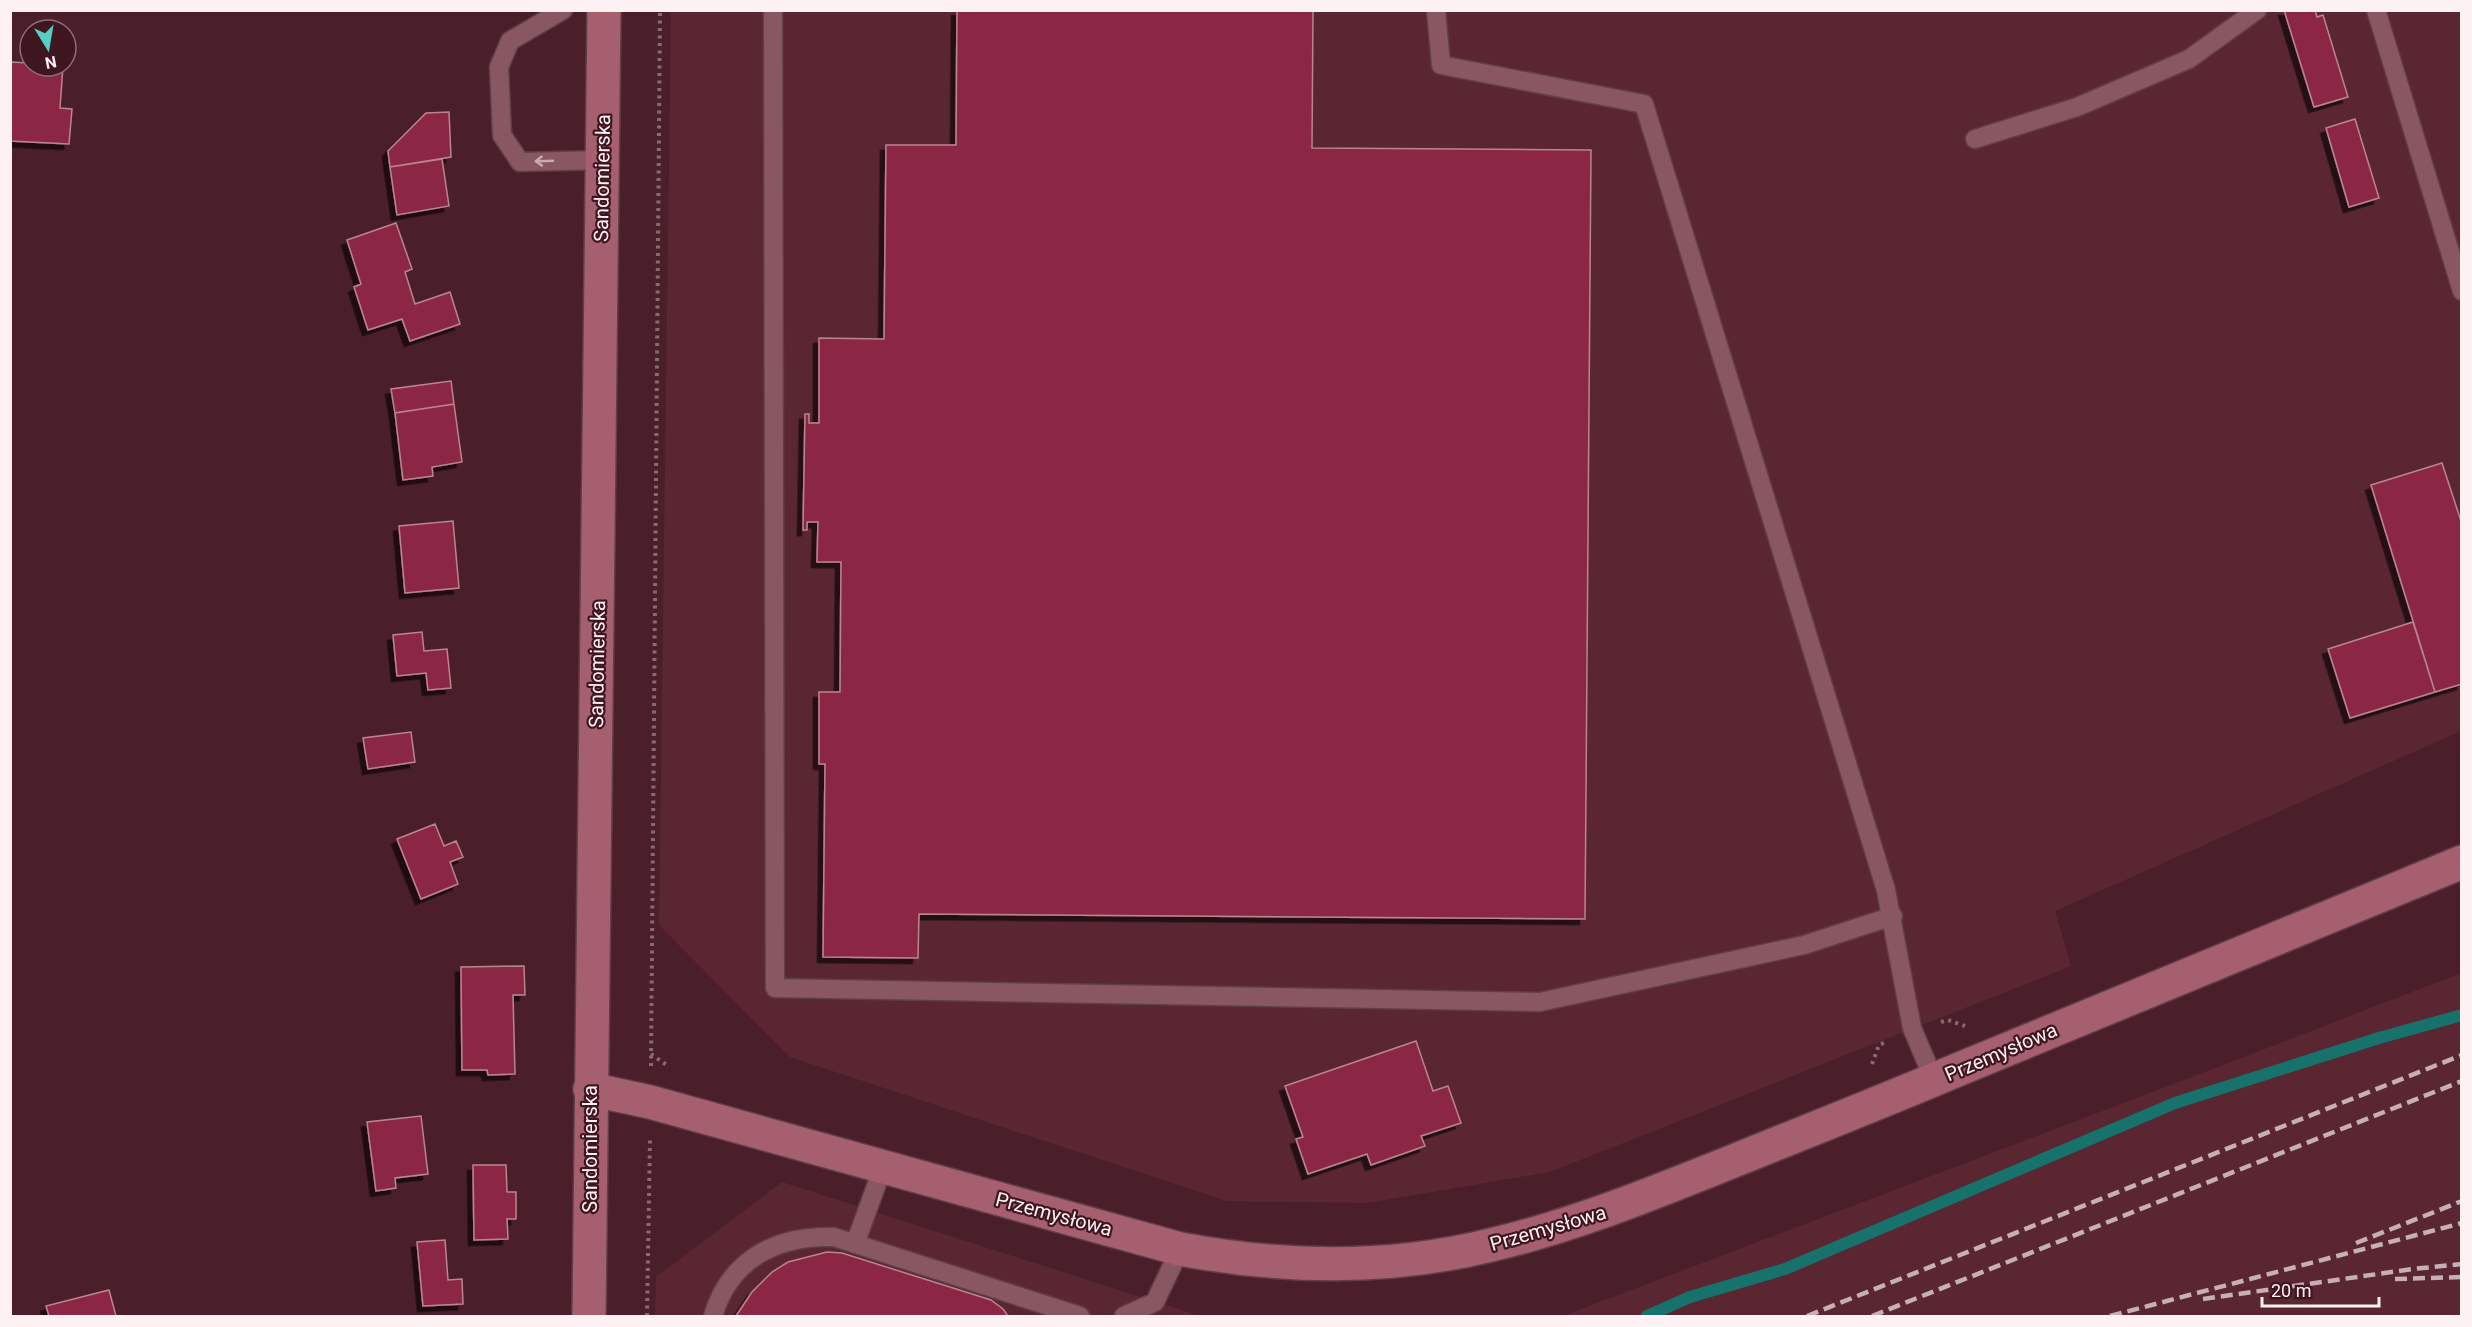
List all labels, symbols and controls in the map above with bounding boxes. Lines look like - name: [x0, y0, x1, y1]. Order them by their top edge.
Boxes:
- north arrow: [18, 18, 78, 78]
- text: N: [43, 52, 58, 73]
- street label: Sandomierska: [589, 114, 615, 242]
- one-way arrow: [535, 156, 555, 167]
- street label: Sandomierska: [584, 600, 610, 728]
- street label: Przemysłowa: [1941, 1018, 2061, 1086]
- street label: Sandomierska: [578, 1085, 602, 1213]
- street label: Przemysłowa: [993, 1187, 1115, 1241]
- street label: Przemysłowa: [1487, 1200, 1609, 1256]
- scale bar: [2262, 1270, 2379, 1308]
- text: 20 m: [2271, 1280, 2311, 1301]

